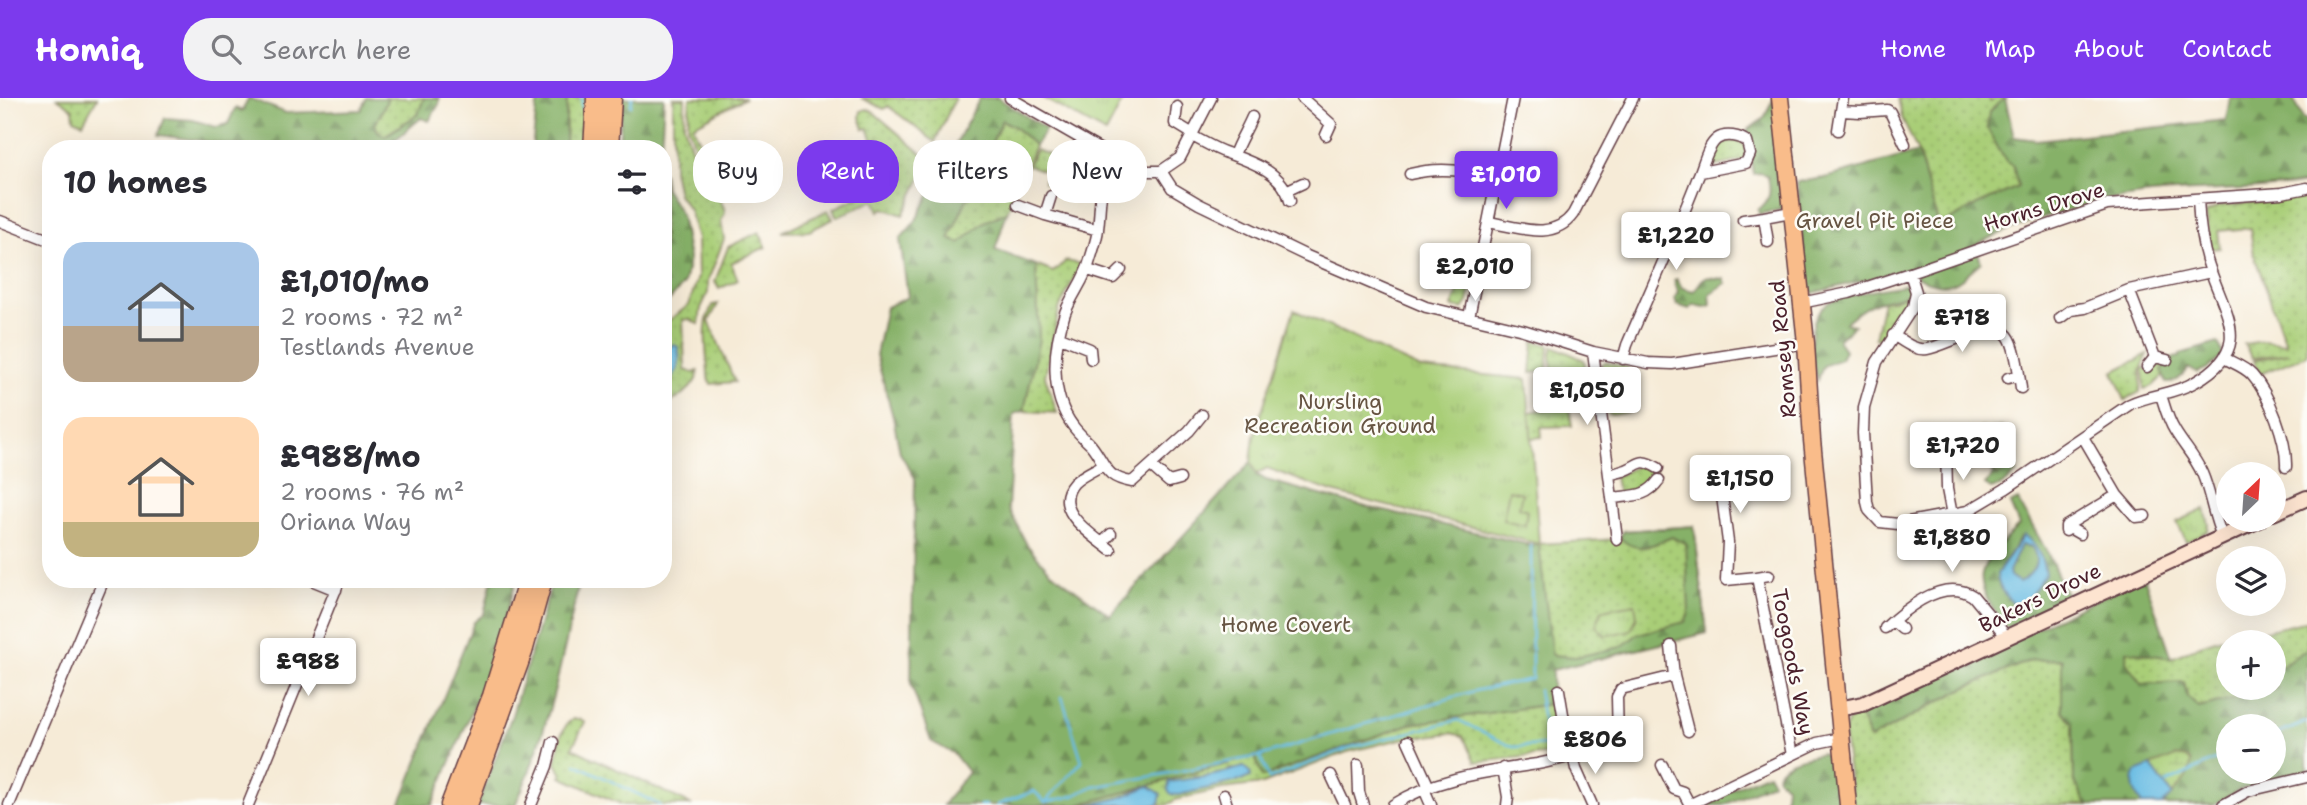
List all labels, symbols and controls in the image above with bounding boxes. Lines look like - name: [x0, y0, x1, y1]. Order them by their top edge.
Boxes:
- search box: [183, 18, 673, 81]
- text: Homiq: [35, 27, 141, 72]
- icon: search: [207, 30, 245, 68]
- text: Search here: [263, 32, 411, 67]
- text: Home: [1880, 33, 1946, 65]
- text: Map: [1984, 33, 2036, 65]
- text: About: [2074, 33, 2144, 65]
- text: Contact: [2182, 33, 2272, 65]
- chip: Buy: [693, 140, 783, 203]
- chip: Rent: [797, 140, 899, 203]
- chip: Filters: [913, 140, 1033, 203]
- chip: New: [1047, 140, 1147, 203]
- pin: £1,010: [1449, 152, 1563, 211]
- text: £1,010: [1471, 159, 1541, 189]
- text: 10 homes: [63, 162, 208, 203]
- icon: filters: [613, 163, 651, 201]
- street label: Horns Drove: [1980, 175, 2108, 239]
- park label: Gravel Pit Piece: [1796, 207, 1954, 235]
- pin: £1,220: [1619, 212, 1733, 272]
- text: £1,220: [1637, 220, 1715, 250]
- pin: £2,010: [1418, 244, 1532, 303]
- text: £2,010: [1436, 251, 1514, 281]
- text: £1,010/mo: [280, 261, 430, 302]
- icon: home: [119, 270, 203, 354]
- street label: Romsey Road: [1763, 279, 1803, 419]
- pin: £718: [1921, 294, 2003, 354]
- text: 2 rooms · 72 m²: [280, 302, 463, 332]
- text: £718: [1934, 302, 1990, 332]
- text: Testlands Avenue: [280, 332, 475, 362]
- pin: £1,050: [1530, 368, 1644, 427]
- text: £1,050: [1549, 375, 1625, 405]
- park label: Nursling Recreation Ground: [1244, 388, 1436, 440]
- pin: £1,720: [1906, 422, 2020, 482]
- text: £1,720: [1926, 430, 2000, 460]
- text: £988/mo: [280, 436, 421, 477]
- icon: home: [119, 445, 203, 529]
- pin: £1,150: [1683, 456, 1797, 515]
- north arrow: [2216, 462, 2286, 532]
- map controls: [2216, 462, 2286, 784]
- text: £1,150: [1706, 463, 1774, 493]
- text: 2 rooms · 76 m²: [280, 477, 464, 507]
- text: Oriana Way: [280, 507, 411, 537]
- pin: £1,880: [1895, 514, 2009, 574]
- text: £1,880: [1913, 522, 1991, 552]
- button: layers: [2216, 546, 2286, 616]
- street label: Bakers Drove: [1974, 556, 2106, 640]
- street label: Toogoods Way: [1765, 586, 1821, 738]
- park label: Home Covert: [1221, 611, 1351, 639]
- button: +: [2216, 630, 2286, 700]
- pin: £988: [267, 638, 349, 698]
- text: £988: [276, 646, 340, 676]
- button: −: [2216, 714, 2286, 784]
- pin: £806: [1554, 716, 1636, 776]
- text: £806: [1563, 724, 1627, 754]

